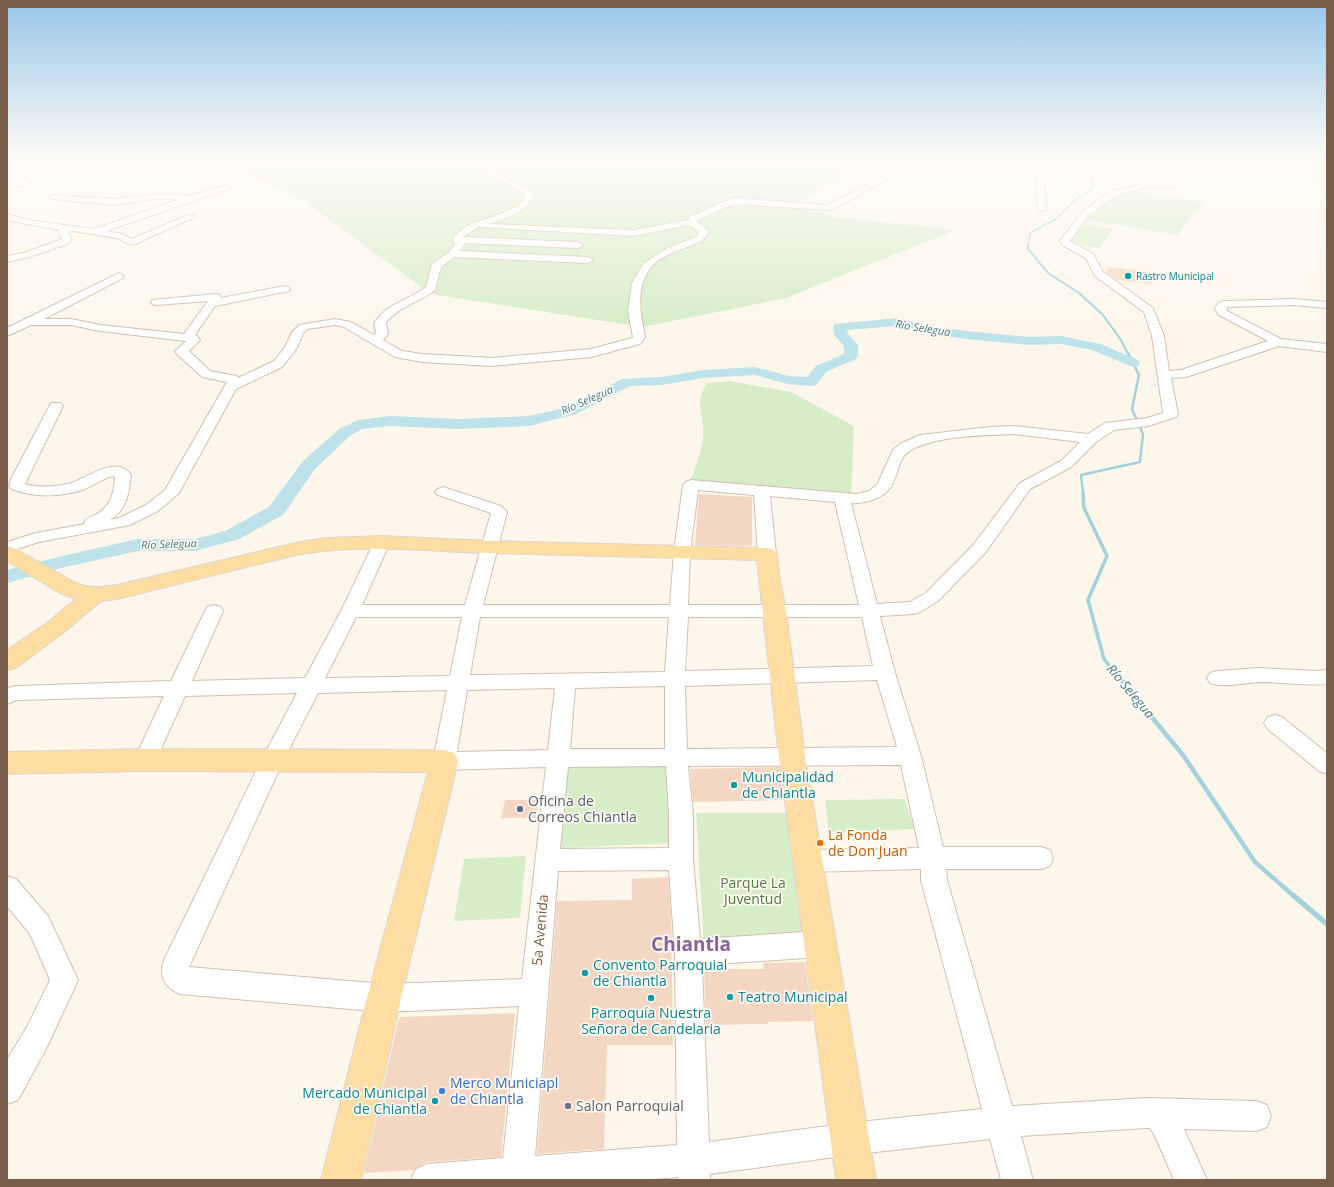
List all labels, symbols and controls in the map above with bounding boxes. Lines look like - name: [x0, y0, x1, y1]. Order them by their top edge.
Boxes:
- place label: Rastro Municipal: [1136, 269, 1214, 283]
- marker: Rastro Municipal: [1123, 271, 1133, 281]
- water label: Río Selegua: [894, 316, 952, 339]
- water label: Río Selegua: [558, 381, 615, 418]
- water label: Río Selegua: [141, 535, 197, 552]
- water label: Río Selegua: [1103, 660, 1159, 722]
- place label: Municipalidad de Chiantla: [742, 767, 834, 802]
- marker: Municipalidad de Chiantla: [729, 780, 739, 790]
- place label: Oficina de Correos Chiantla: [528, 791, 637, 826]
- marker: Oficina de Correos Chiantla: [515, 804, 525, 814]
- place label: La Fonda de Don Juan: [828, 825, 908, 860]
- marker: La Fonda de Don Juan: [815, 838, 825, 848]
- park label: Parque La Juventud: [720, 873, 786, 908]
- street label: 5a Avenida: [527, 893, 552, 966]
- district label: Chiantla: [651, 931, 731, 957]
- place label: Convento Parroquial de Chiantla: [593, 955, 727, 990]
- marker: Convento Parroquial de Chiantla: [580, 968, 590, 978]
- place label: Teatro Municipal: [738, 987, 848, 1006]
- marker: Teatro Municipal: [725, 992, 735, 1002]
- marker: Parroquía Nuestra Señora de Candelaria: [646, 993, 656, 1003]
- place label: Parroquía Nuestra Señora de Candelaria: [581, 1003, 721, 1038]
- place label: Merco Municiapl de Chiantla: [450, 1073, 558, 1108]
- place label: Mercado Municipal de Chiantla: [302, 1083, 427, 1118]
- marker: Merco Municiapl de Chiantla: [437, 1086, 447, 1096]
- marker: Mercado Municipal de Chiantla: [430, 1096, 440, 1106]
- place label: Salon Parroquial: [576, 1096, 684, 1115]
- marker: Salon Parroquial: [563, 1101, 573, 1111]

